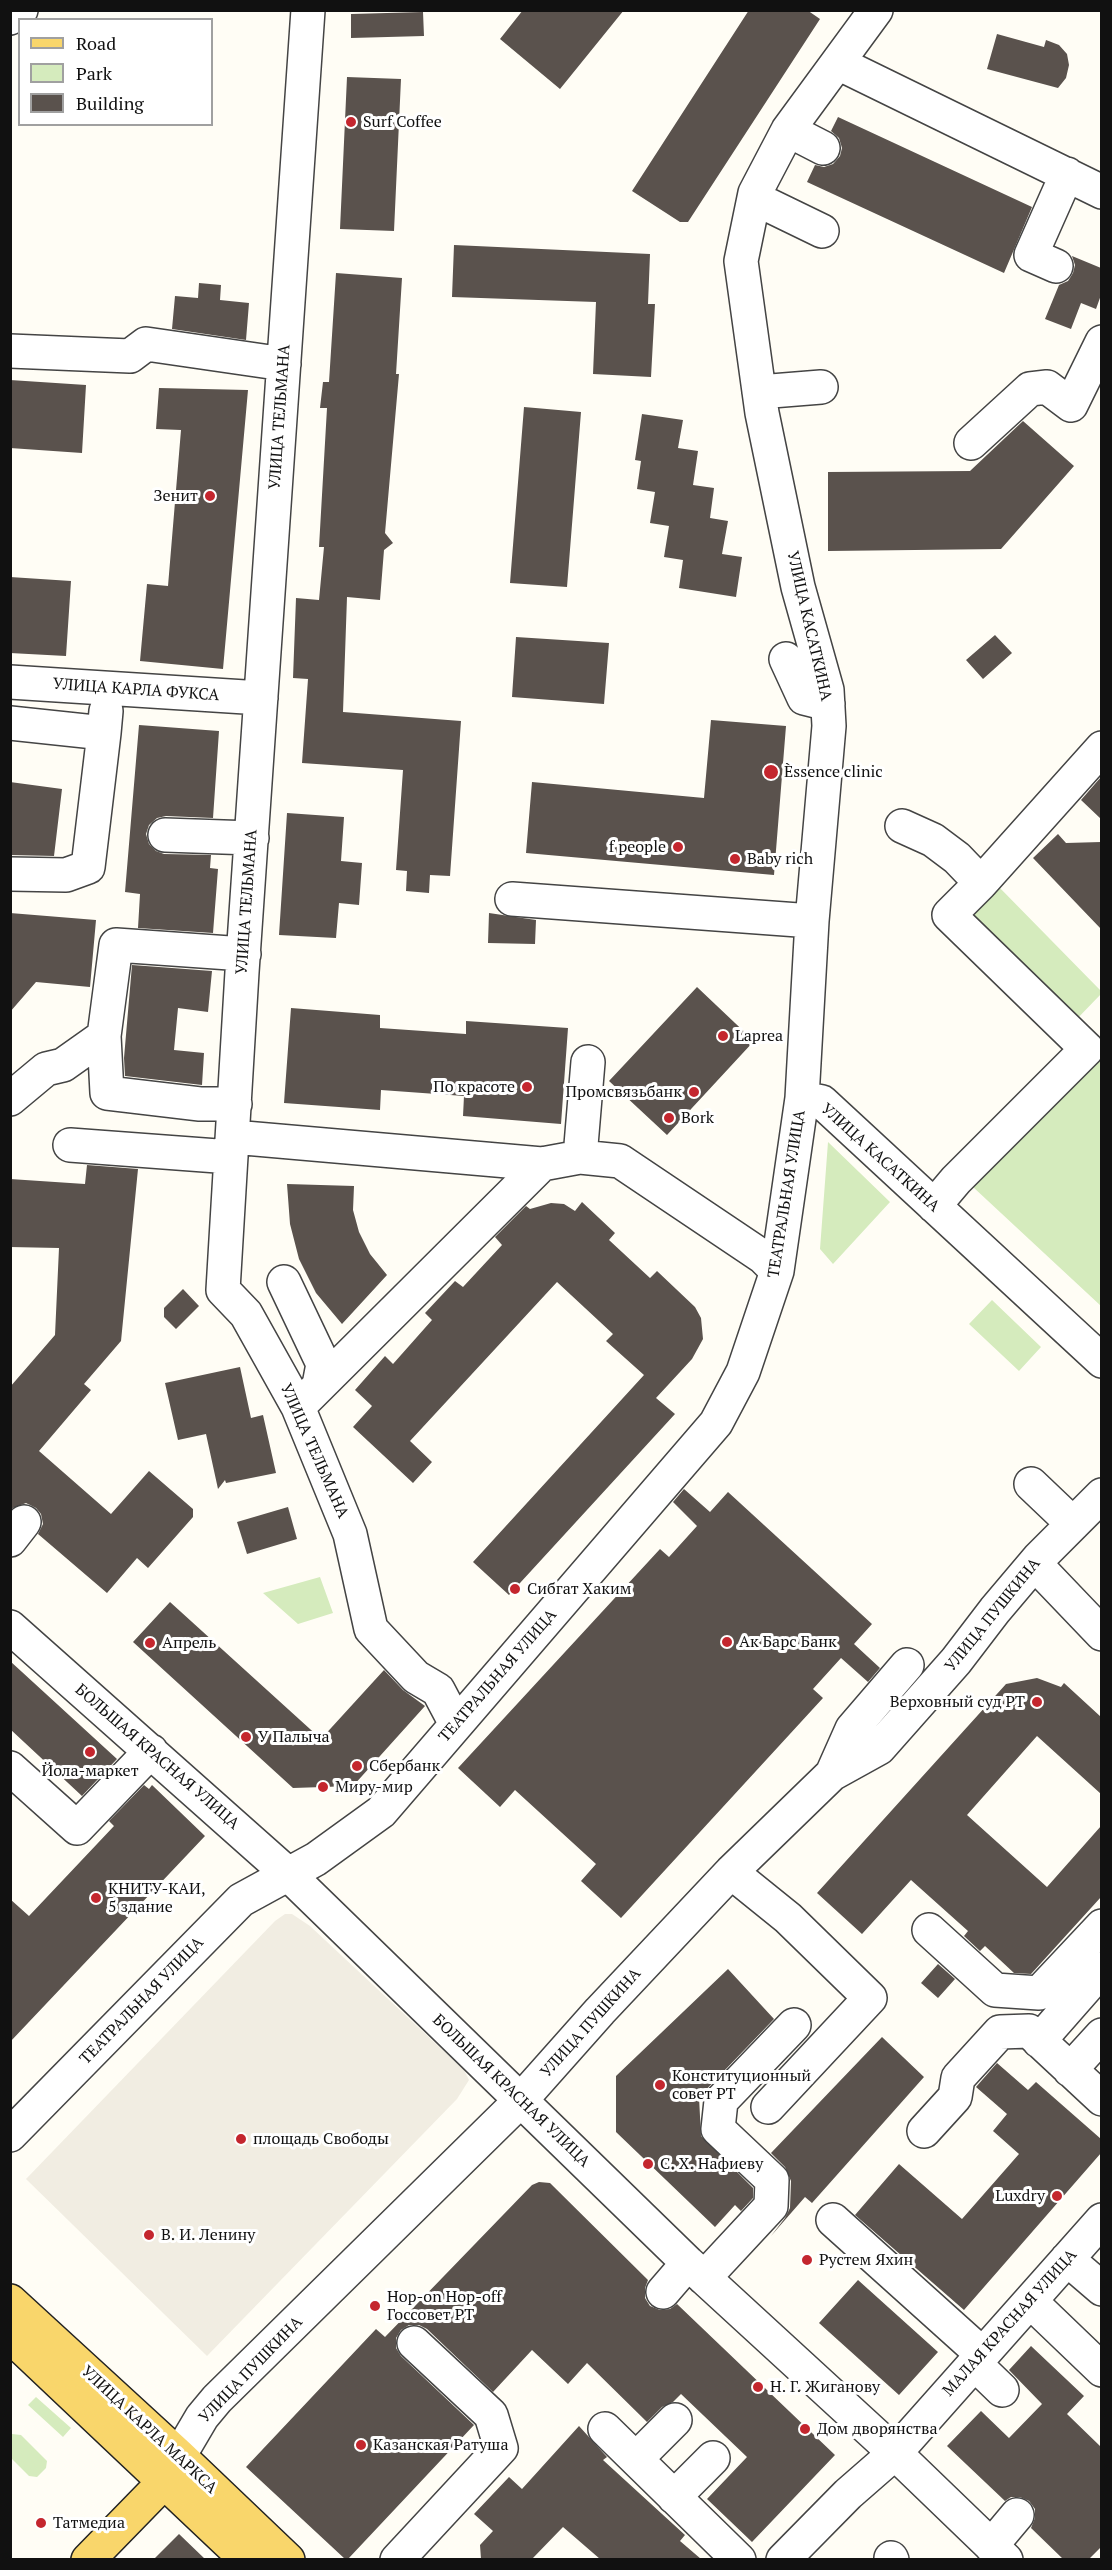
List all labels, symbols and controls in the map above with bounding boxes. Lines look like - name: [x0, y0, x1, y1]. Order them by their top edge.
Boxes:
- legend: [18, 18, 213, 126]
- text: Road: [76, 31, 116, 55]
- text: Park: [76, 61, 112, 85]
- text: Building: [76, 91, 144, 115]
- place label: Surf Coffee: [363, 112, 442, 132]
- marker: Surf Coffee: [344, 115, 358, 129]
- street label: УЛИЦА ТЕЛЬМАНА: [265, 344, 295, 490]
- place label: Зенит: [154, 486, 198, 506]
- marker: Зенит: [203, 489, 217, 503]
- street label: УЛИЦА КАСАТКИНА: [782, 549, 836, 703]
- street label: УЛИЦА КАРЛА ФУКСА: [52, 675, 220, 705]
- place label: Èssence clinic: [784, 762, 883, 782]
- marker: Èssence clinic: [762, 763, 780, 781]
- street label: УЛИЦА ТЕЛЬМАНА: [232, 829, 262, 975]
- place label: f people: [609, 837, 666, 857]
- marker: f people: [671, 840, 685, 854]
- place label: Baby rich: [747, 849, 813, 869]
- marker: Baby rich: [728, 852, 742, 866]
- place label: Laprea: [735, 1026, 783, 1046]
- marker: Laprea: [716, 1029, 730, 1043]
- place label: По красоте: [433, 1077, 515, 1097]
- marker: По красоте: [520, 1080, 534, 1094]
- place label: Промсвязьбанк: [566, 1082, 682, 1102]
- marker: Промсвязьбанк: [687, 1085, 701, 1099]
- street label: УЛИЦА КАСАТКИНА: [817, 1100, 943, 1216]
- place label: Bork: [681, 1108, 714, 1128]
- street label: ТЕАТРАЛЬНАЯ УЛИЦА: [764, 1109, 810, 1279]
- marker: Bork: [662, 1111, 676, 1125]
- street label: УЛИЦА ТЕЛЬМАНА: [276, 1381, 352, 1521]
- street label: УЛИЦА ПУШКИНА: [941, 1554, 1045, 1676]
- place label: Сибгат Хаким: [527, 1579, 632, 1599]
- marker: Сибгат Хаким: [508, 1582, 522, 1596]
- street label: ТЕАТРАЛЬНАЯ УЛИЦА: [435, 1606, 561, 1746]
- place label: Ак Барс Банк: [739, 1632, 837, 1652]
- place label: Апрель: [162, 1633, 216, 1653]
- marker: Ак Барс Банк: [720, 1635, 734, 1649]
- marker: Апрель: [143, 1636, 157, 1650]
- street label: БОЛЬШАЯ КРАСНАЯ УЛИЦА: [71, 1680, 243, 1834]
- place label: Верховный суд РТ: [890, 1692, 1025, 1712]
- marker: Верховный суд РТ: [1030, 1695, 1044, 1709]
- place label: У Палыча: [258, 1727, 330, 1747]
- marker: У Палыча: [239, 1730, 253, 1744]
- marker: Йола-маркет: [83, 1745, 97, 1759]
- place label: Сбербанк: [369, 1756, 440, 1776]
- marker: Сбербанк: [350, 1759, 364, 1773]
- place label: Йола-маркет: [41, 1761, 139, 1781]
- place label: Миру-мир: [335, 1777, 413, 1797]
- marker: Миру-мир: [316, 1780, 330, 1794]
- place label: КНИТУ-КАИ, 5 здание: [108, 1879, 205, 1917]
- marker: КНИТУ-КАИ, 5 здание: [89, 1891, 103, 1905]
- street label: ТЕАТРАЛЬНАЯ УЛИЦА: [76, 1933, 208, 2069]
- street label: УЛИЦА ПУШКИНА: [537, 1964, 645, 2082]
- street label: БОЛЬШАЯ КРАСНАЯ УЛИЦА: [428, 2011, 594, 2171]
- place label: Конституционный совет РТ: [672, 2066, 811, 2104]
- marker: Конституционный совет РТ: [653, 2078, 667, 2092]
- place label: площадь Свободы: [253, 2129, 389, 2149]
- marker: площадь Свободы: [234, 2132, 248, 2146]
- place label: С. Х. Нафиеву: [660, 2154, 763, 2174]
- marker: С. Х. Нафиеву: [641, 2157, 655, 2171]
- place label: Luxdry: [995, 2186, 1045, 2206]
- marker: Luxdry: [1050, 2189, 1064, 2203]
- place label: В. И. Ленину: [161, 2225, 255, 2245]
- marker: В. И. Ленину: [142, 2228, 156, 2242]
- street label: МАЛАЯ КРАСНАЯ УЛИЦА: [939, 2246, 1081, 2400]
- place label: Рустем Яхин: [819, 2250, 913, 2270]
- marker: Рустем Яхин: [800, 2253, 814, 2267]
- place label: Hop-on Hop-off Госсовет РТ: [387, 2287, 502, 2325]
- marker: Hop-on Hop-off Госсовет РТ: [368, 2299, 382, 2313]
- street label: УЛИЦА ПУШКИНА: [195, 2313, 307, 2427]
- street label: УЛИЦА КАРЛА МАРКСА: [77, 2362, 221, 2498]
- place label: Н. Г. Жиганову: [770, 2377, 880, 2397]
- marker: Н. Г. Жиганову: [751, 2380, 765, 2394]
- place label: Дом дворянства: [817, 2419, 938, 2439]
- marker: Дом дворянства: [798, 2422, 812, 2436]
- place label: Казанская Ратуша: [373, 2435, 508, 2455]
- marker: Казанская Ратуша: [354, 2438, 368, 2452]
- place label: Татмедиа: [53, 2513, 125, 2533]
- marker: Татмедиа: [34, 2516, 48, 2530]

